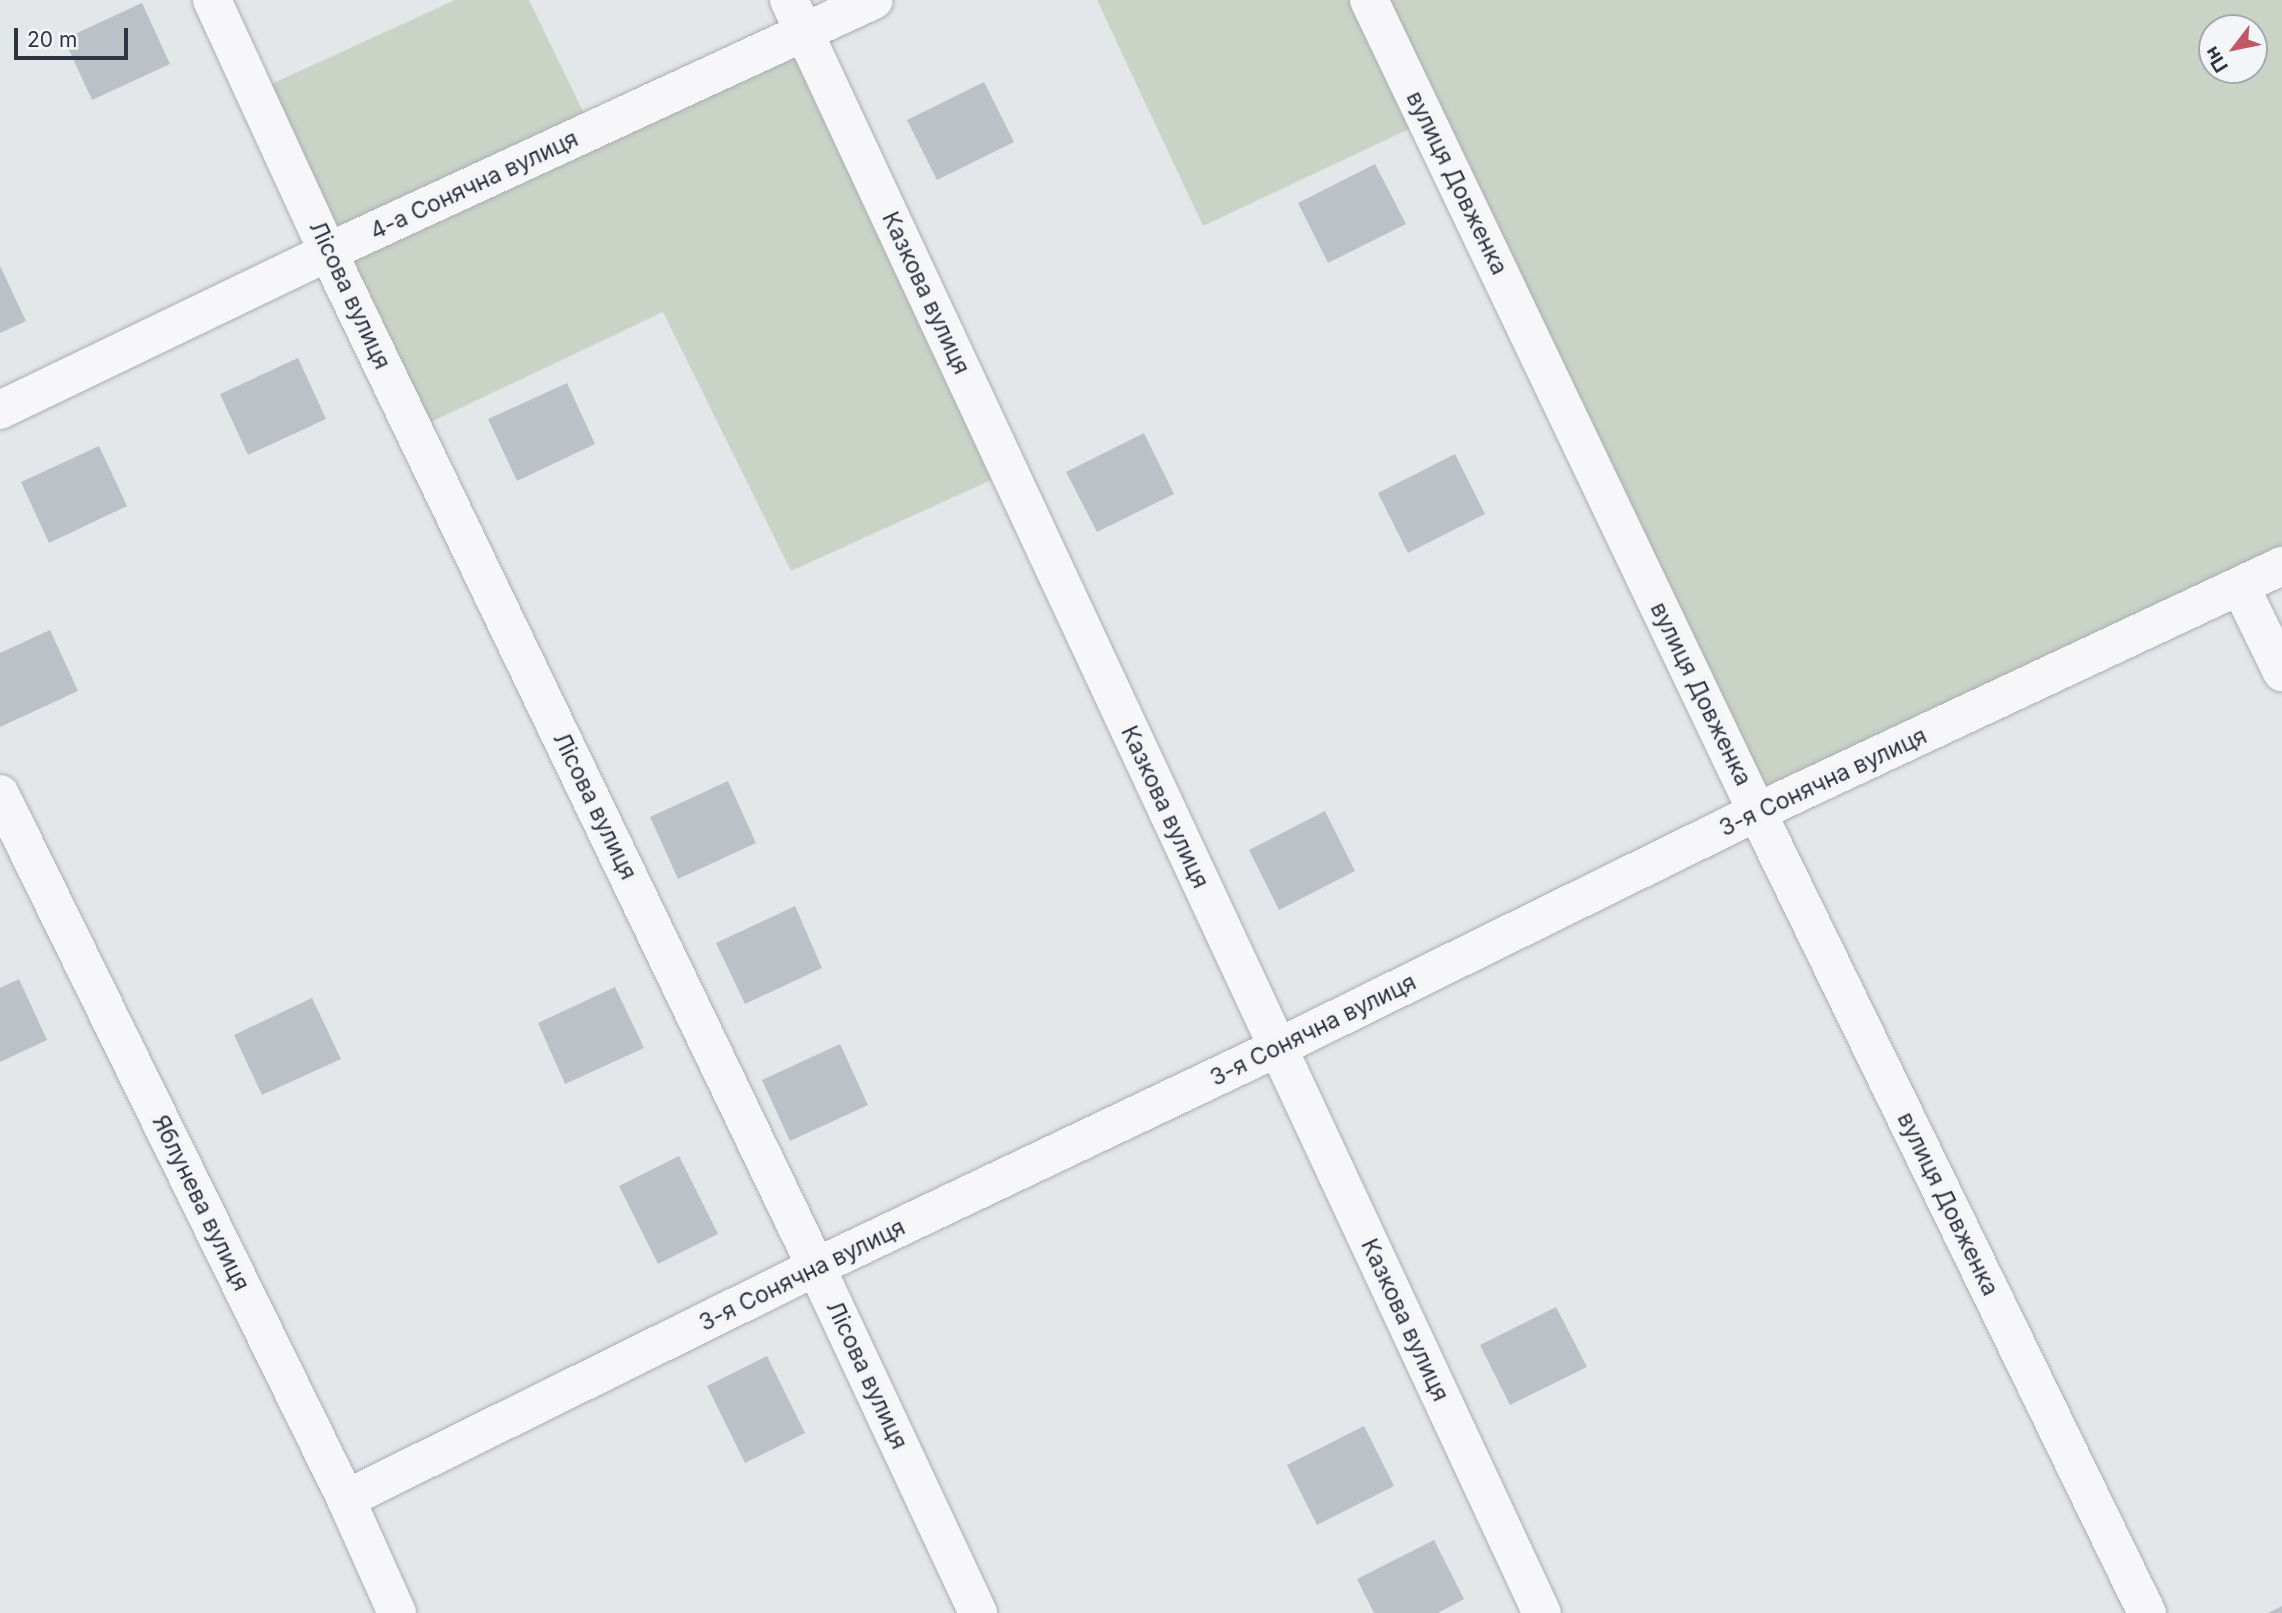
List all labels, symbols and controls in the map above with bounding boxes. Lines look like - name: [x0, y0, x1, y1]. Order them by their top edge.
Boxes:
- scale bar: [18, 14, 131, 58]
- north arrow: [2198, 14, 2268, 84]
- text: 20 m: [27, 27, 77, 52]
- text: Пн: [2200, 42, 2233, 76]
- street label: вулиця Довженка: [1401, 87, 1513, 279]
- street label: 4-а Сонячна вулиця: [366, 125, 582, 245]
- street label: Казкова вулиця: [876, 207, 976, 379]
- street label: Лісова вулиця: [304, 217, 396, 373]
- street label: вулиця Довженка: [1645, 598, 1757, 790]
- street label: Казкова вулиця: [1115, 721, 1215, 893]
- street label: 3-я Сонячна вулиця: [1715, 722, 1931, 842]
- street label: Лісова вулиця: [547, 728, 643, 884]
- street label: 3-я Сонячна вулиця: [1206, 968, 1420, 1092]
- street label: вулиця Довженка: [1892, 1108, 2004, 1300]
- street label: Яблунева вулиця: [147, 1111, 255, 1295]
- street label: 3-я Сонячна вулиця: [695, 1213, 909, 1337]
- street label: Казкова вулиця: [1355, 1234, 1455, 1406]
- street label: Лісова вулиця: [821, 1297, 913, 1453]

